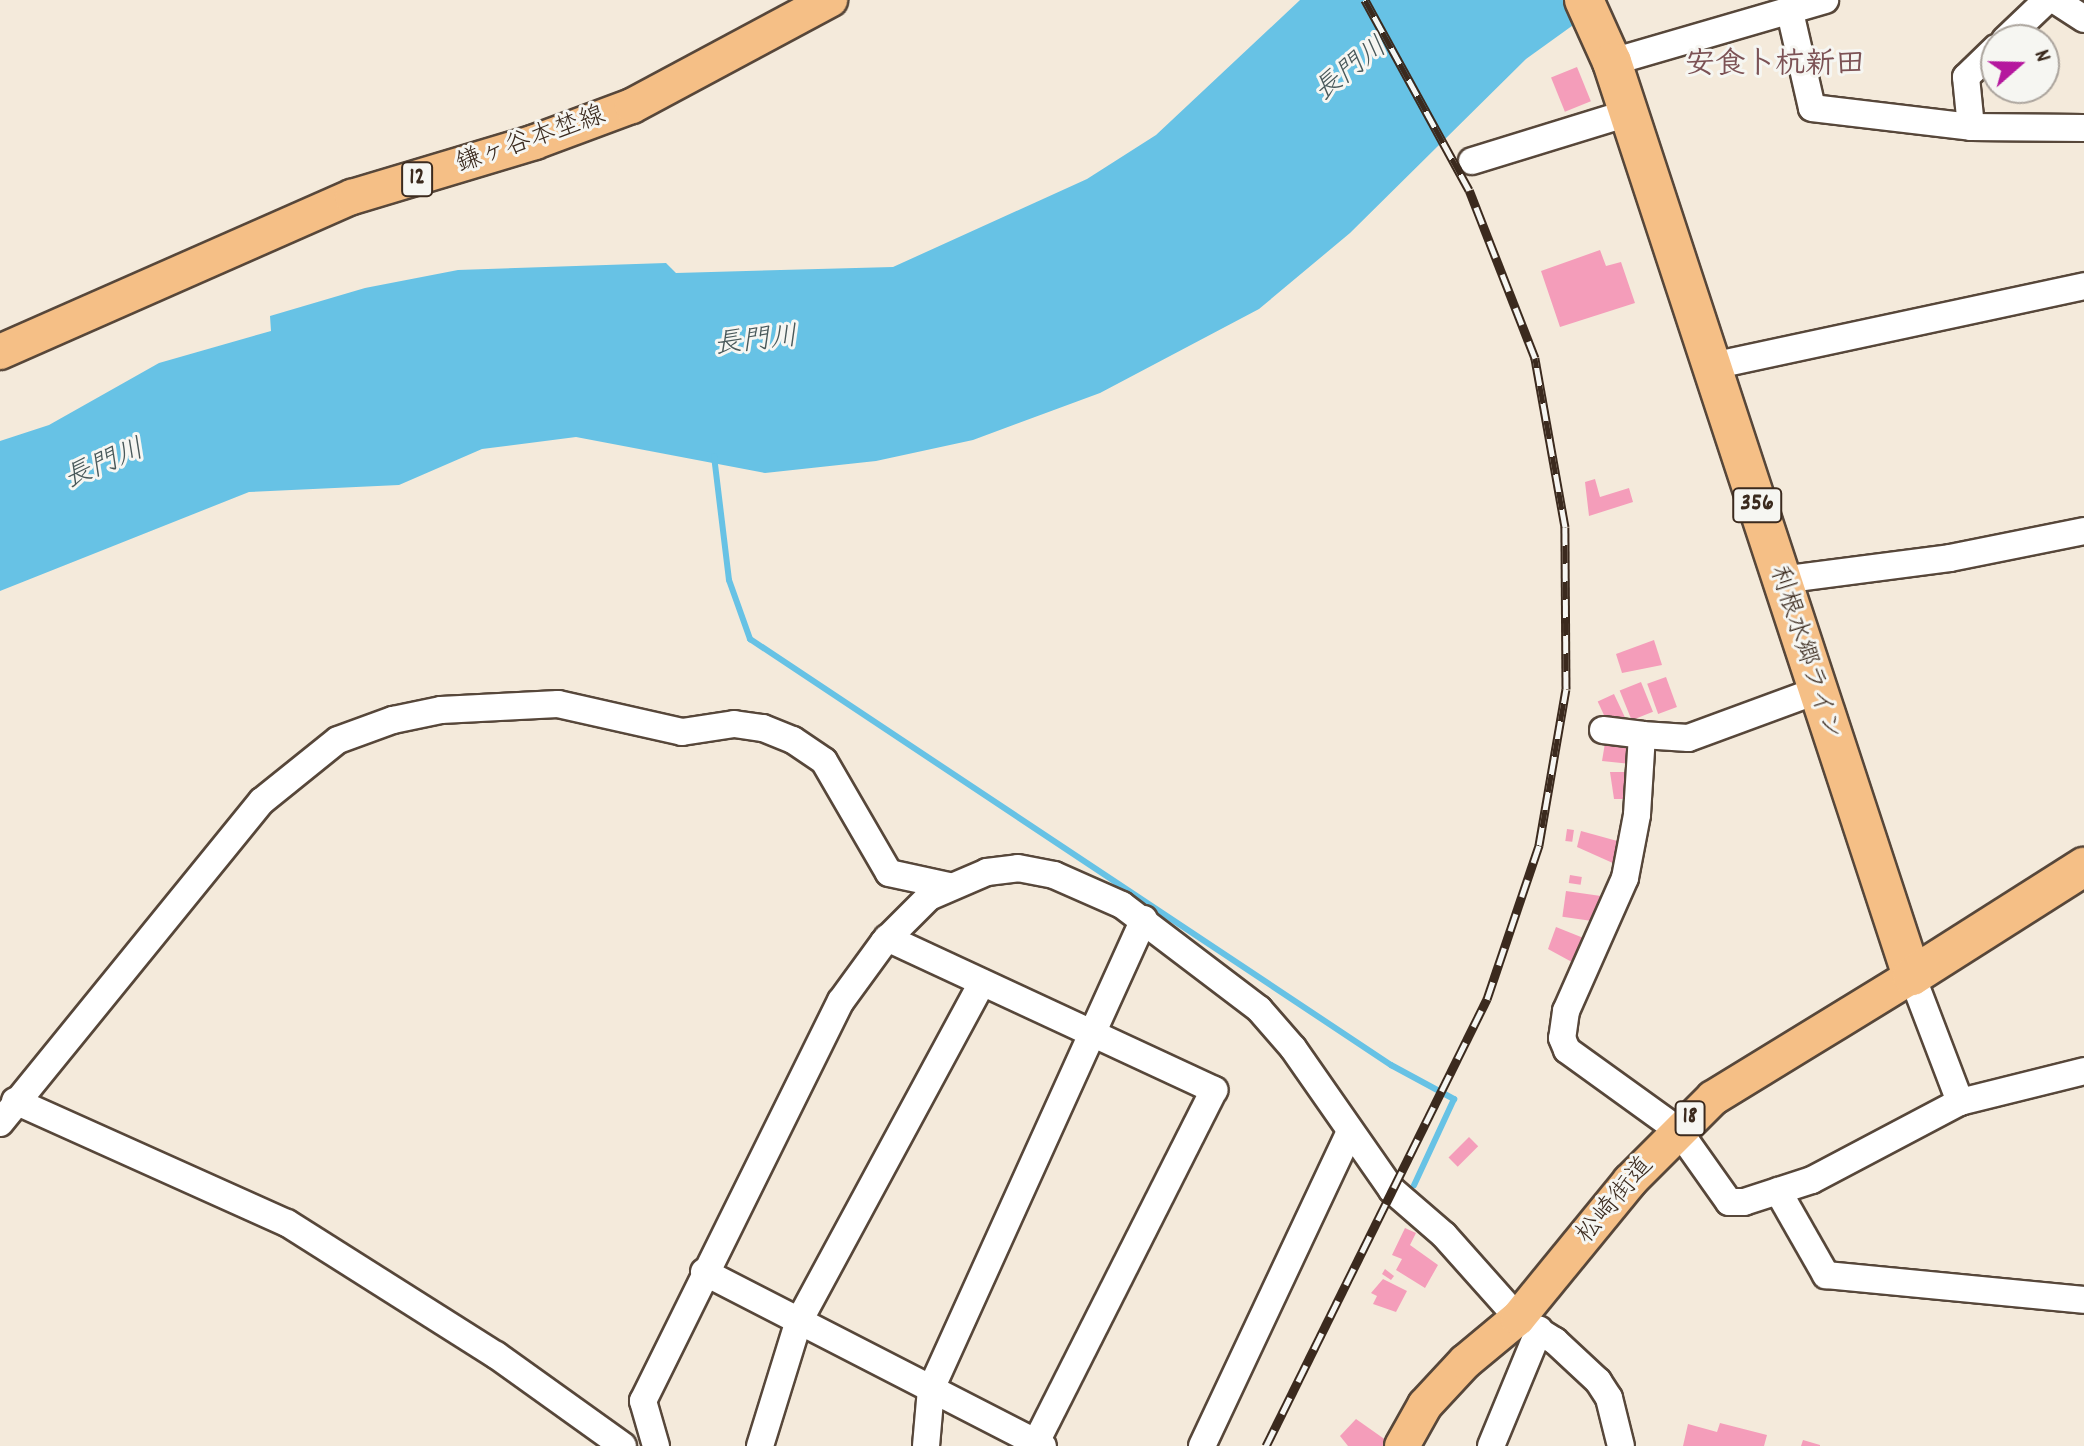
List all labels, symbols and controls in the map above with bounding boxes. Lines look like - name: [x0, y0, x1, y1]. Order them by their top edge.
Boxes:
- north arrow: [1980, 24, 2060, 104]
- water label: 長門川: [1309, 32, 1395, 110]
- text: N: [2025, 46, 2058, 67]
- district label: 安食卜杭新田: [1685, 49, 1865, 85]
- street label: 鎌ヶ谷本埜線: [452, 101, 610, 181]
- road number: 12: [401, 159, 433, 199]
- water label: 長門川: [712, 322, 800, 364]
- water label: 長門川: [60, 434, 150, 498]
- road number: 356: [1731, 485, 1783, 525]
- street label: 利根水郷ライン: [1761, 562, 1847, 744]
- road number: 18: [1674, 1098, 1706, 1138]
- street label: 松崎街道: [1571, 1151, 1661, 1251]

